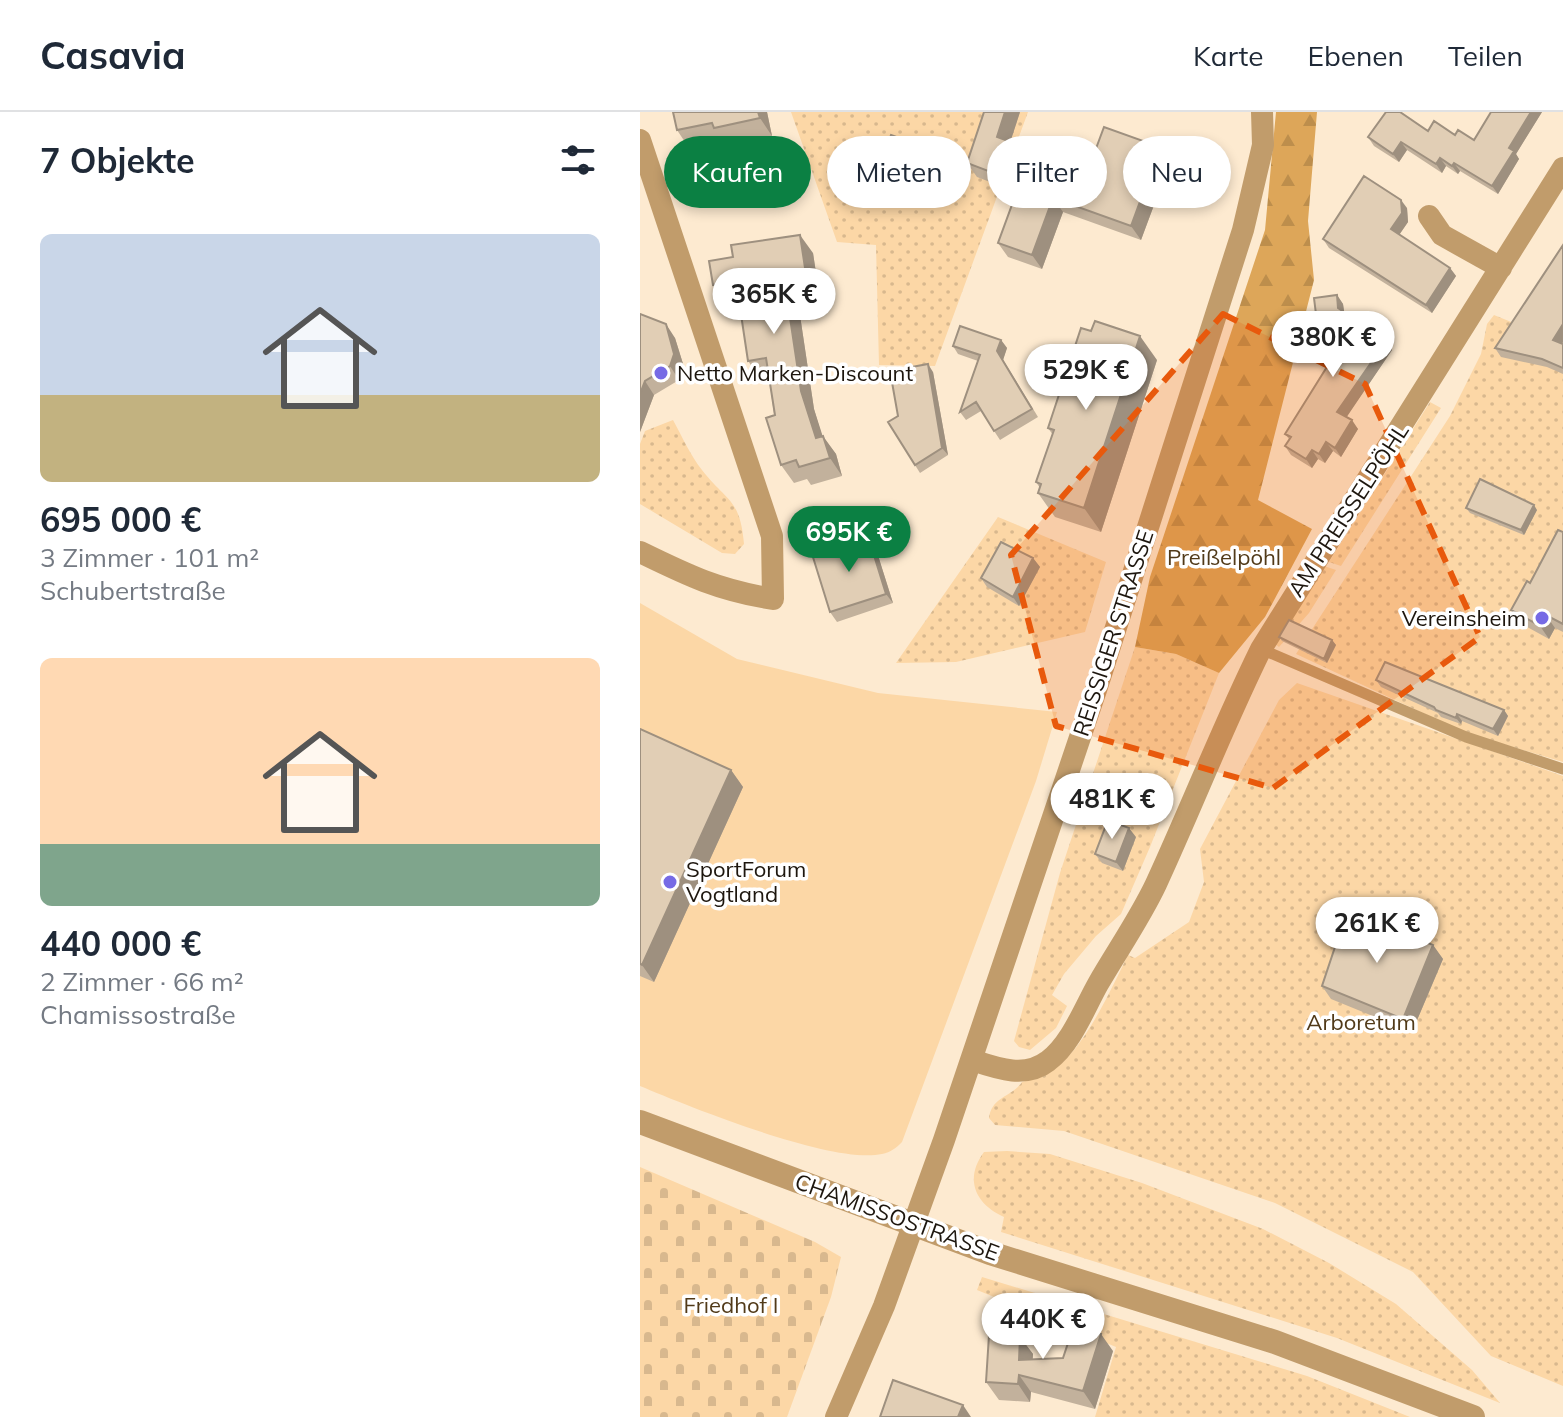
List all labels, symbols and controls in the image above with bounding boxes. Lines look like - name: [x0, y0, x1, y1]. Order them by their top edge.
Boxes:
- text: Casavia: [40, 31, 185, 79]
- text: Karte: [1193, 38, 1263, 73]
- text: Ebenen: [1307, 38, 1404, 73]
- text: Teilen: [1448, 38, 1523, 73]
- chip: Kaufen: [664, 136, 811, 208]
- chip: Mieten: [827, 136, 971, 208]
- chip: Filter: [987, 136, 1107, 208]
- chip: Neu: [1123, 136, 1231, 208]
- icon: filters: [556, 138, 600, 182]
- text: 7 Objekte: [40, 139, 195, 182]
- pin: 365K €: [709, 268, 839, 336]
- text: 365K €: [731, 277, 817, 310]
- icon: home: [248, 286, 392, 430]
- pin: 380K €: [1268, 311, 1398, 379]
- text: 380K €: [1290, 320, 1376, 353]
- pin: 529K €: [1021, 344, 1151, 412]
- text: 529K €: [1043, 353, 1129, 386]
- place label: Netto Marken-Discount: [677, 359, 913, 387]
- marker: Netto Marken-Discount: [652, 364, 670, 382]
- street label: AM PREISSELPÖHL: [1281, 418, 1415, 602]
- text: 695 000 €: [40, 498, 201, 541]
- pin: 695K €: [784, 506, 914, 574]
- text: 695K €: [806, 515, 892, 548]
- street label: REISSIGER STRASSE: [1066, 526, 1160, 740]
- text: 3 Zimmer · 101 m²: [40, 541, 259, 574]
- park label: Preißelpöhl: [1167, 543, 1281, 571]
- text: Schubertstraße: [40, 574, 226, 607]
- place label: Vereinsheim: [1402, 604, 1526, 632]
- marker: Vereinsheim: [1533, 609, 1551, 627]
- icon: home: [248, 710, 392, 854]
- pin: 481K €: [1047, 773, 1177, 841]
- text: 481K €: [1069, 782, 1155, 815]
- place label: SportForum Vogtland: [686, 855, 806, 908]
- marker: SportForum Vogtland: [661, 873, 679, 891]
- pin: 261K €: [1312, 897, 1442, 965]
- text: 261K €: [1334, 906, 1420, 939]
- text: 440 000 €: [40, 922, 201, 965]
- text: 2 Zimmer · 66 m²: [40, 965, 244, 998]
- text: Chamissostraße: [40, 998, 236, 1031]
- park label: Arboretum: [1306, 1008, 1416, 1036]
- street label: CHAMISSOSTRASSE: [791, 1167, 1003, 1267]
- park label: Friedhof I: [684, 1291, 778, 1319]
- pin: 440K €: [978, 1293, 1108, 1361]
- text: 440K €: [1000, 1302, 1086, 1335]

